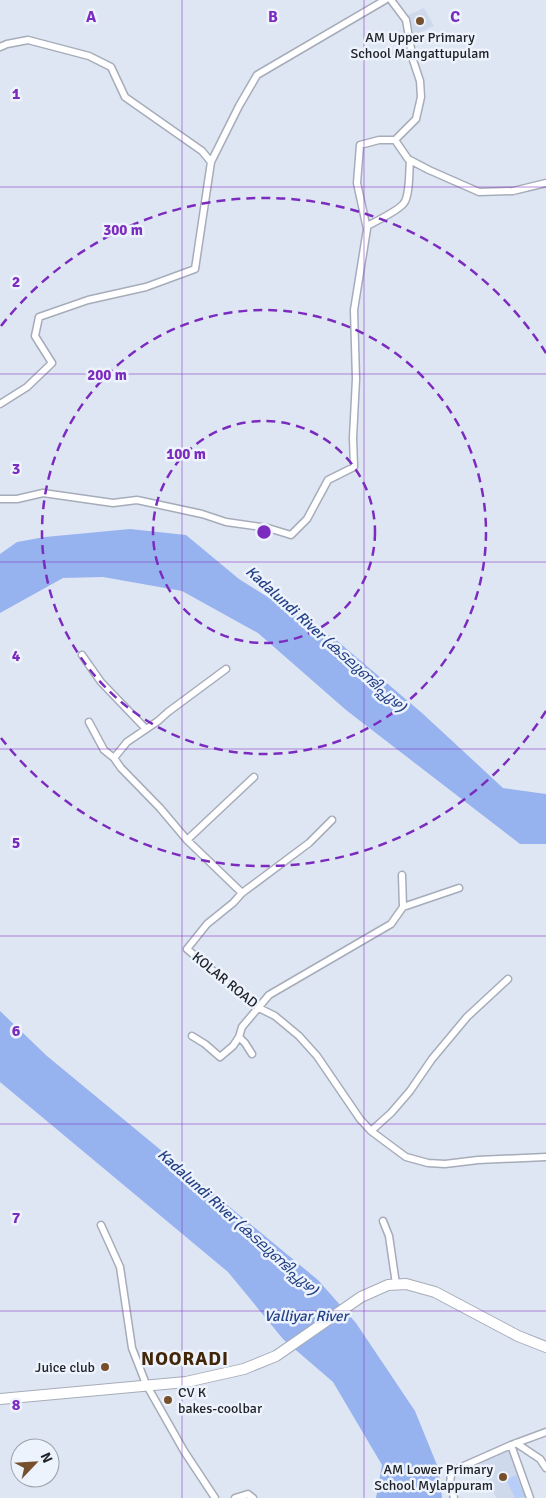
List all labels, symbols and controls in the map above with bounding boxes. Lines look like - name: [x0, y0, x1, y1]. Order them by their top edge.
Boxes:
- text: A: [86, 7, 97, 27]
- text: B: [268, 7, 278, 27]
- text: C: [450, 7, 460, 27]
- marker: AM Upper Primary School Mangattupulam: [414, 15, 426, 27]
- place label: AM Upper Primary School Mangattupulam: [350, 29, 490, 62]
- text: 1: [12, 84, 21, 104]
- text: 300 m: [103, 221, 143, 239]
- text: 2: [12, 272, 20, 292]
- text: 200 m: [87, 366, 127, 384]
- text: 100 m: [166, 445, 206, 463]
- text: 3: [12, 459, 20, 479]
- centre of rings: [255, 523, 273, 541]
- water label: Kadalundi River (കടലുണ്ടിപ്പുഴ): [241, 562, 411, 717]
- text: 4: [12, 646, 21, 666]
- text: 5: [12, 833, 20, 853]
- street label: KOLAR ROAD: [189, 948, 261, 1012]
- text: 6: [12, 1021, 21, 1041]
- water label: Kadalundi River (കടലുണ്ടിപ്പുഴ): [153, 1145, 323, 1300]
- text: 7: [12, 1208, 21, 1228]
- water label: Valliyar River: [264, 1307, 350, 1325]
- district label: NOORADI: [141, 1347, 229, 1371]
- place label: Juice club: [35, 1359, 95, 1376]
- marker: Juice club: [99, 1361, 111, 1373]
- place label: CV K bakes-coolbar: [178, 1384, 263, 1417]
- marker: CV K bakes-coolbar: [162, 1394, 174, 1406]
- text: 8: [12, 1395, 21, 1415]
- north arrow: [10, 1438, 60, 1488]
- text: N: [37, 1450, 56, 1466]
- place label: AM Lower Primary School Mylappuram: [374, 1461, 493, 1494]
- marker: AM Lower Primary School Mylappuram: [497, 1471, 509, 1483]

